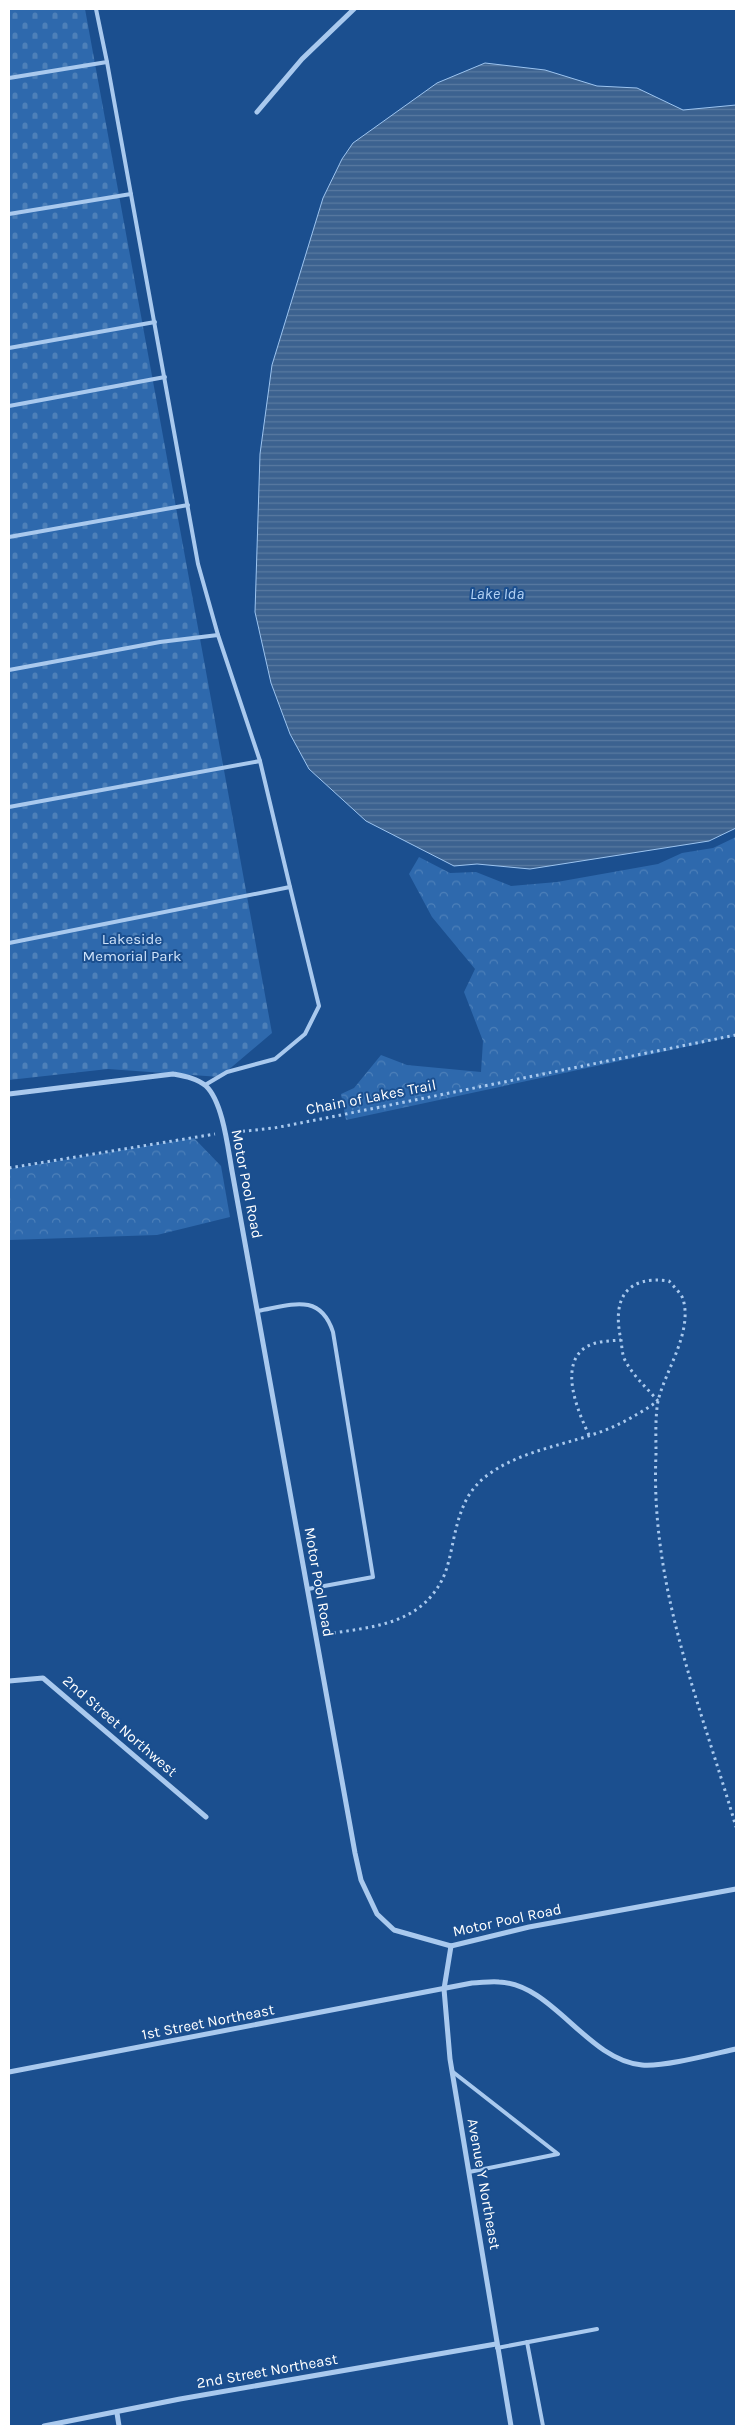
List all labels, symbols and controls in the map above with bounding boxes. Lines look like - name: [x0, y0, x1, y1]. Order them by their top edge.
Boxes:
- water label: Lake Ida: [470, 584, 524, 603]
- park label: Lakeside Memorial Park: [83, 930, 181, 965]
- street label: Chain of Lakes Trail: [304, 1076, 438, 1118]
- street label: Motor Pool Road: [228, 1128, 266, 1240]
- street label: Motor Pool Road: [301, 1526, 337, 1638]
- street label: 2nd Street Northwest: [59, 1671, 181, 1781]
- street label: Motor Pool Road: [451, 1900, 563, 1940]
- street label: 1st Street Northeast: [140, 2000, 276, 2044]
- street label: Avenue Y Northeast: [464, 2117, 504, 2251]
- street label: 2nd Street Northeast: [195, 2350, 339, 2392]

